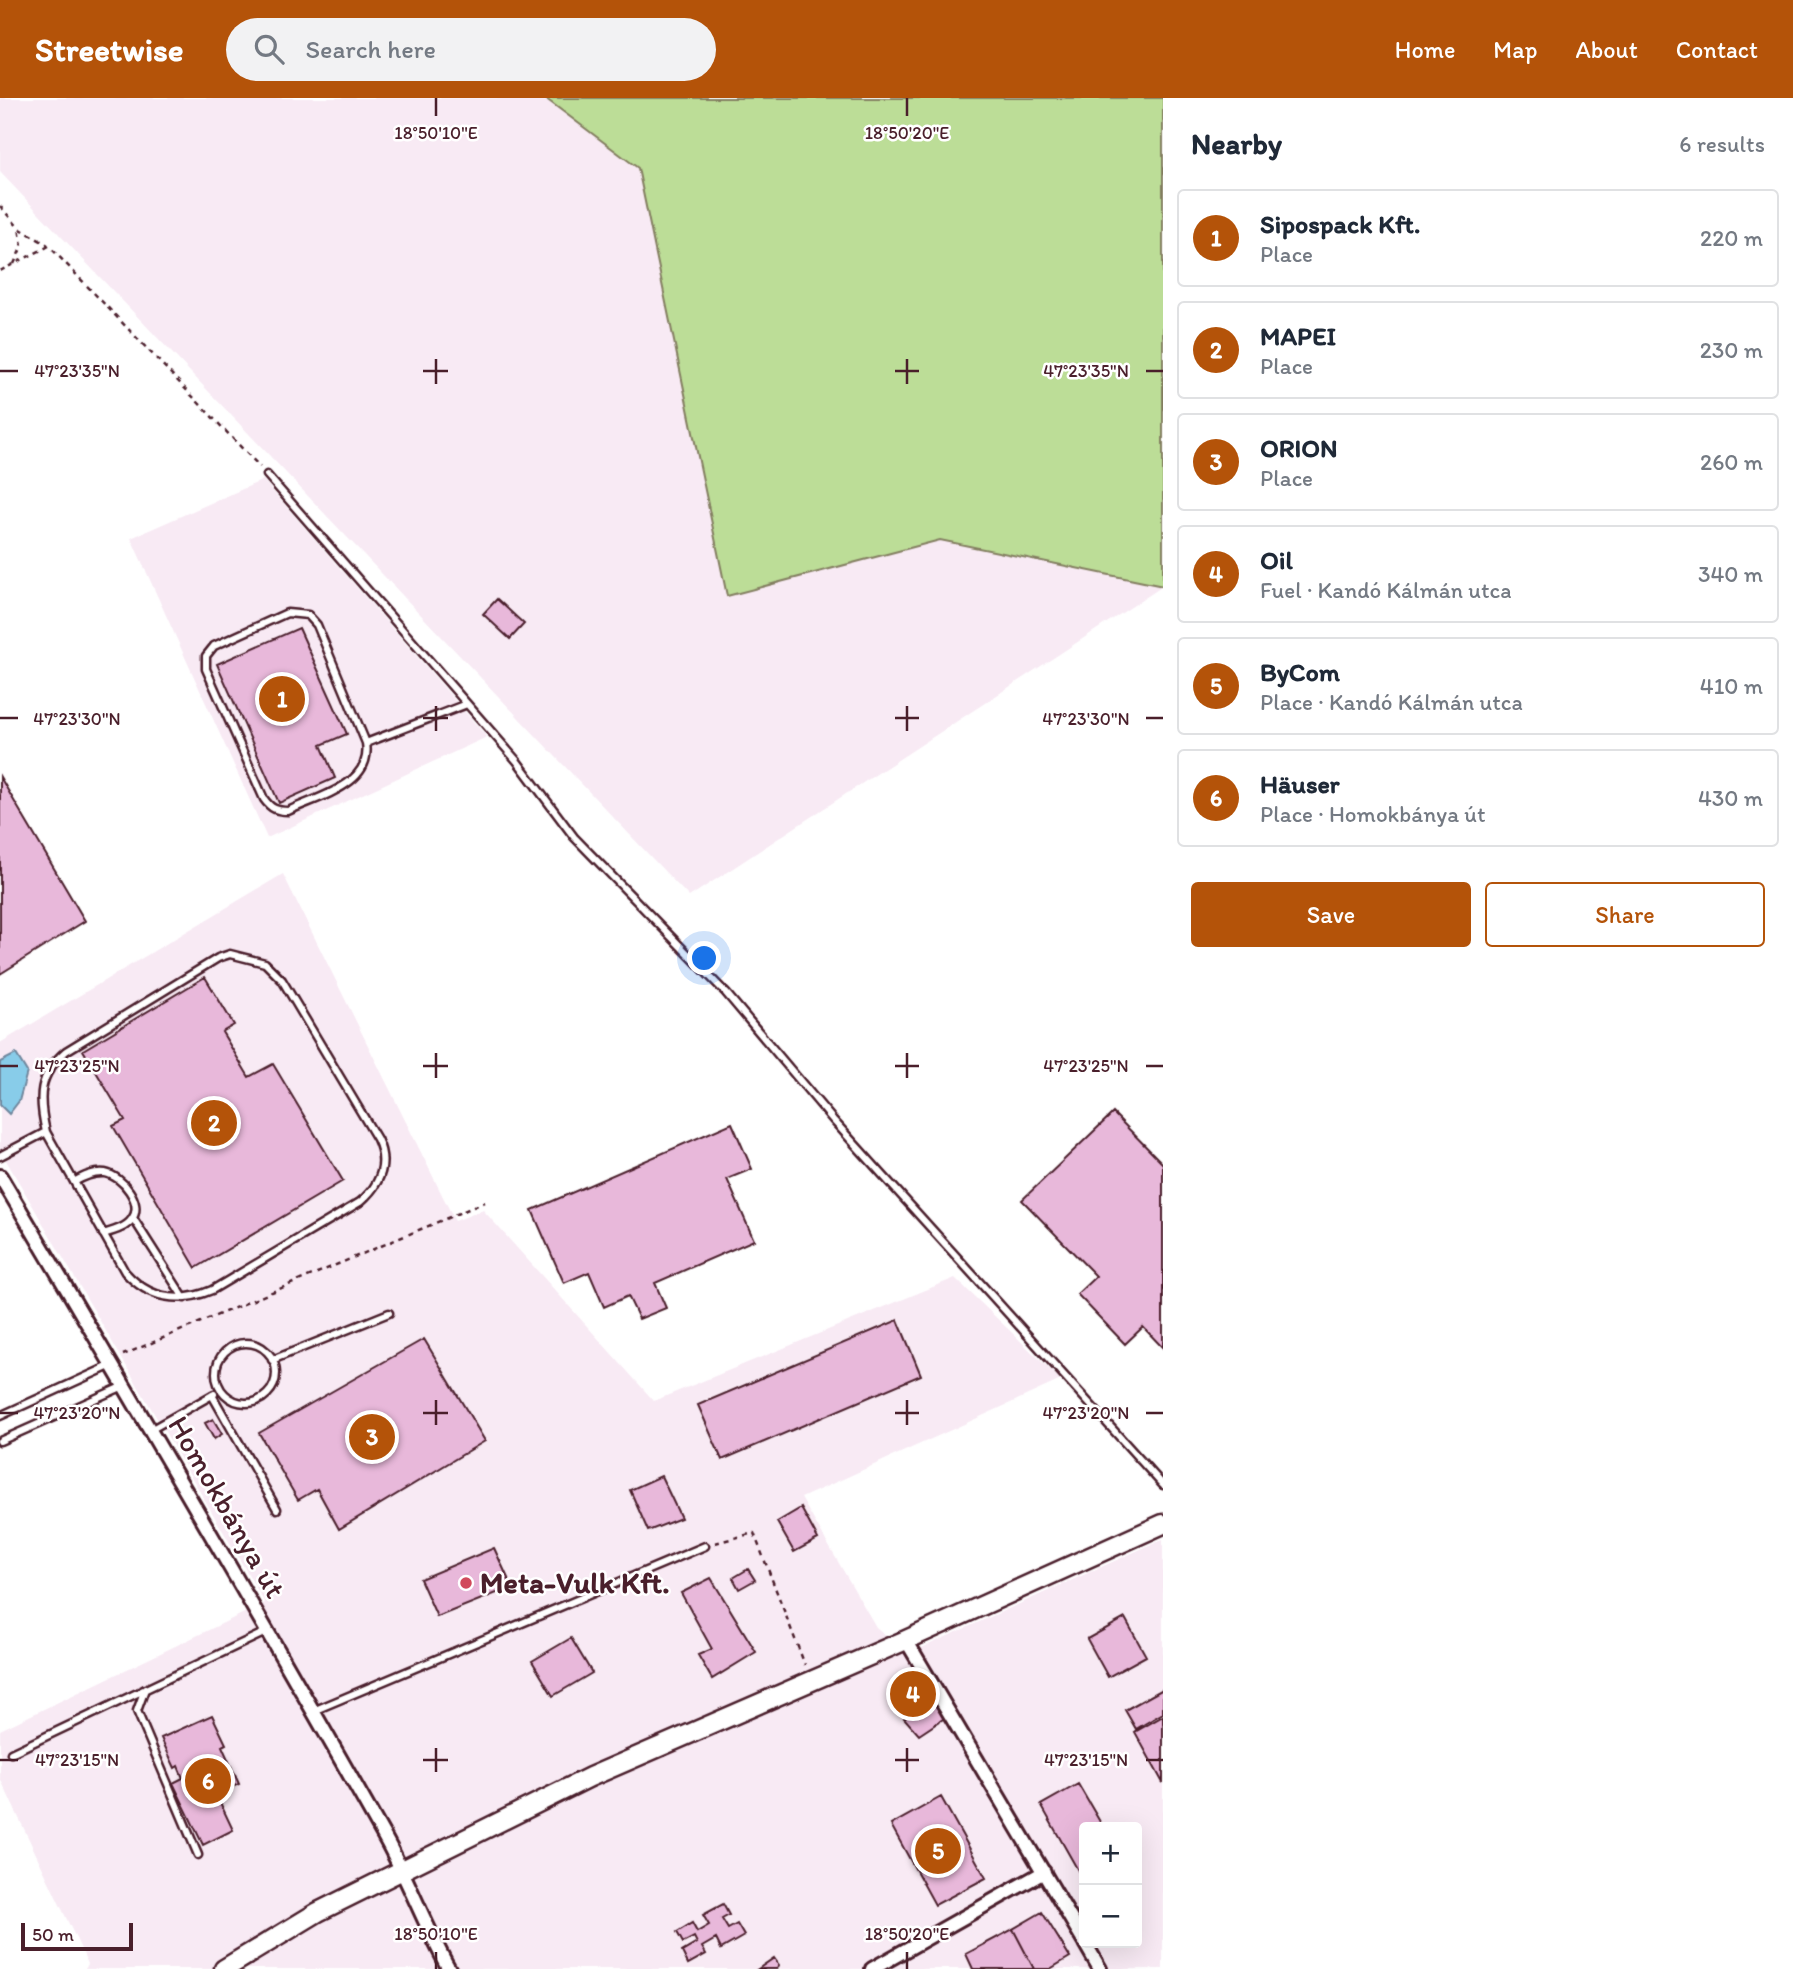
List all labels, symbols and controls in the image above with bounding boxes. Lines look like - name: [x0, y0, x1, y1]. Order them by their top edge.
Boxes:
- search box: [226, 18, 716, 81]
- text: Streetwise: [35, 30, 184, 69]
- icon: search: [250, 30, 288, 68]
- text: Search here: [306, 33, 436, 65]
- text: Home: [1395, 35, 1455, 64]
- text: Map: [1493, 35, 1537, 64]
- text: About: [1575, 35, 1638, 64]
- text: Contact: [1676, 35, 1758, 64]
- text: 18°50'10"E: [394, 122, 478, 144]
- text: 18°50'20"E: [865, 122, 949, 144]
- text: Nearby: [1191, 125, 1282, 162]
- text: 6 results: [1679, 130, 1765, 158]
- text: Sipospack Kft.: [1260, 208, 1420, 240]
- text: 1: [1211, 224, 1221, 252]
- text: 220 m: [1700, 224, 1763, 252]
- text: Place: [1260, 240, 1313, 268]
- text: MAPEI: [1260, 320, 1336, 352]
- text: 2: [1210, 336, 1222, 364]
- text: 230 m: [1700, 336, 1763, 364]
- text: Place: [1260, 352, 1313, 380]
- text: 47°23'35"N: [34, 360, 120, 382]
- text: 47°23'35"N: [1043, 360, 1129, 382]
- text: ORION: [1260, 432, 1338, 464]
- text: 3: [1210, 448, 1222, 476]
- text: 260 m: [1700, 448, 1763, 476]
- text: Place: [1260, 464, 1313, 492]
- text: Oil: [1260, 544, 1293, 576]
- text: 4: [1209, 560, 1223, 588]
- text: 340 m: [1698, 560, 1763, 588]
- text: Fuel · Kandó Kálmán utca: [1260, 576, 1512, 604]
- text: ByCom: [1260, 656, 1340, 688]
- text: 5: [1210, 672, 1222, 700]
- text: 410 m: [1700, 672, 1763, 700]
- pin: 1: [259, 673, 305, 725]
- text: Place · Kandó Kálmán utca: [1260, 688, 1523, 716]
- text: 47°23'30"N: [33, 708, 121, 730]
- text: 47°23'30"N: [1042, 708, 1130, 730]
- text: Häuser: [1260, 768, 1340, 800]
- text: 6: [1210, 784, 1222, 812]
- text: 430 m: [1698, 784, 1763, 812]
- text: Place · Homokbánya út: [1260, 800, 1486, 828]
- button: Save: [1191, 882, 1471, 947]
- button: Share: [1485, 882, 1765, 947]
- your location: [687, 941, 721, 975]
- text: 47°23'25"N: [34, 1055, 120, 1077]
- text: 47°23'25"N: [1043, 1055, 1129, 1077]
- pin: 2: [191, 1097, 237, 1149]
- text: 47°23'20"N: [34, 1402, 120, 1424]
- text: 47°23'20"N: [1043, 1402, 1129, 1424]
- street label: Homokbánya út: [160, 1409, 295, 1605]
- pin: 3: [349, 1411, 395, 1463]
- place label: Meta-Vulk Kft.: [480, 1564, 670, 1601]
- marker: Meta-Vulk Kft.: [458, 1575, 474, 1591]
- pin: 4: [890, 1668, 936, 1720]
- text: 47°23'15"N: [35, 1749, 119, 1771]
- text: 47°23'15"N: [1044, 1749, 1128, 1771]
- pin: 6: [185, 1755, 231, 1807]
- map controls: [1079, 1822, 1142, 1948]
- button: +: [1079, 1822, 1142, 1885]
- pin: 5: [915, 1825, 961, 1877]
- button: −: [1079, 1885, 1142, 1948]
- scale bar: [21, 1920, 133, 1952]
- text: 50 m: [32, 1923, 74, 1946]
- text: 18°50'10"E: [394, 1923, 478, 1945]
- text: 18°50'20"E: [865, 1923, 949, 1945]

